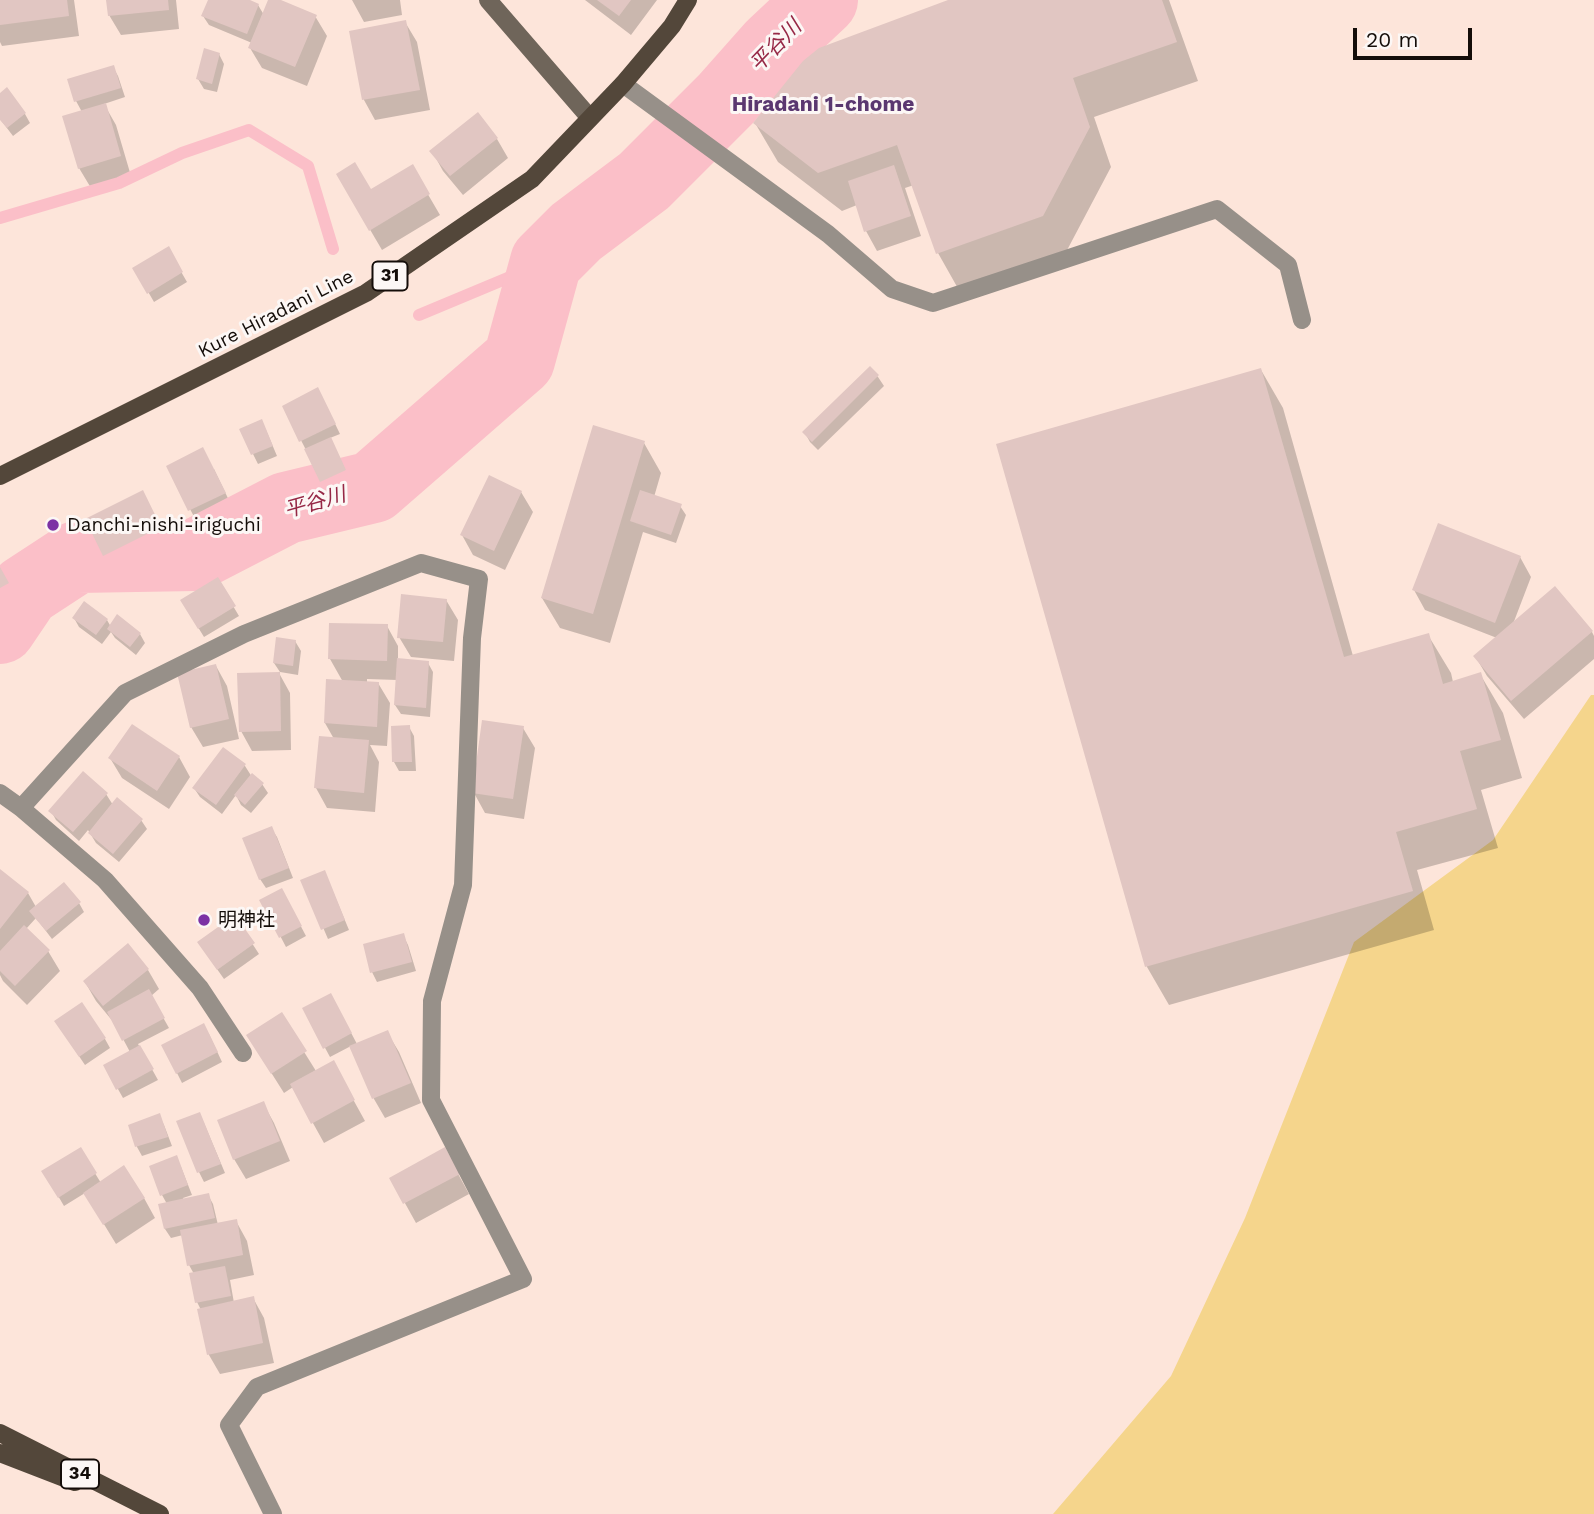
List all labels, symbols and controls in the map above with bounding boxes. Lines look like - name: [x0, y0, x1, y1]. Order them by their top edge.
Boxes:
- scale bar: [1356, 14, 1475, 58]
- water label: 平谷川: [745, 15, 807, 77]
- text: 20 m: [1366, 27, 1418, 52]
- district label: Hiradani 1-chome: [732, 92, 914, 118]
- road number: 31: [372, 262, 408, 290]
- street label: Kure Hiradani Line: [195, 265, 357, 363]
- water label: 平谷川: [281, 482, 349, 524]
- place label: Danchi-nishi-iriguchi: [67, 514, 261, 536]
- marker: Danchi-nishi-iriguchi: [45, 517, 61, 533]
- place label: 明神社: [218, 909, 275, 931]
- marker: 明神社: [196, 912, 212, 928]
- road number: 34: [61, 1460, 99, 1489]

